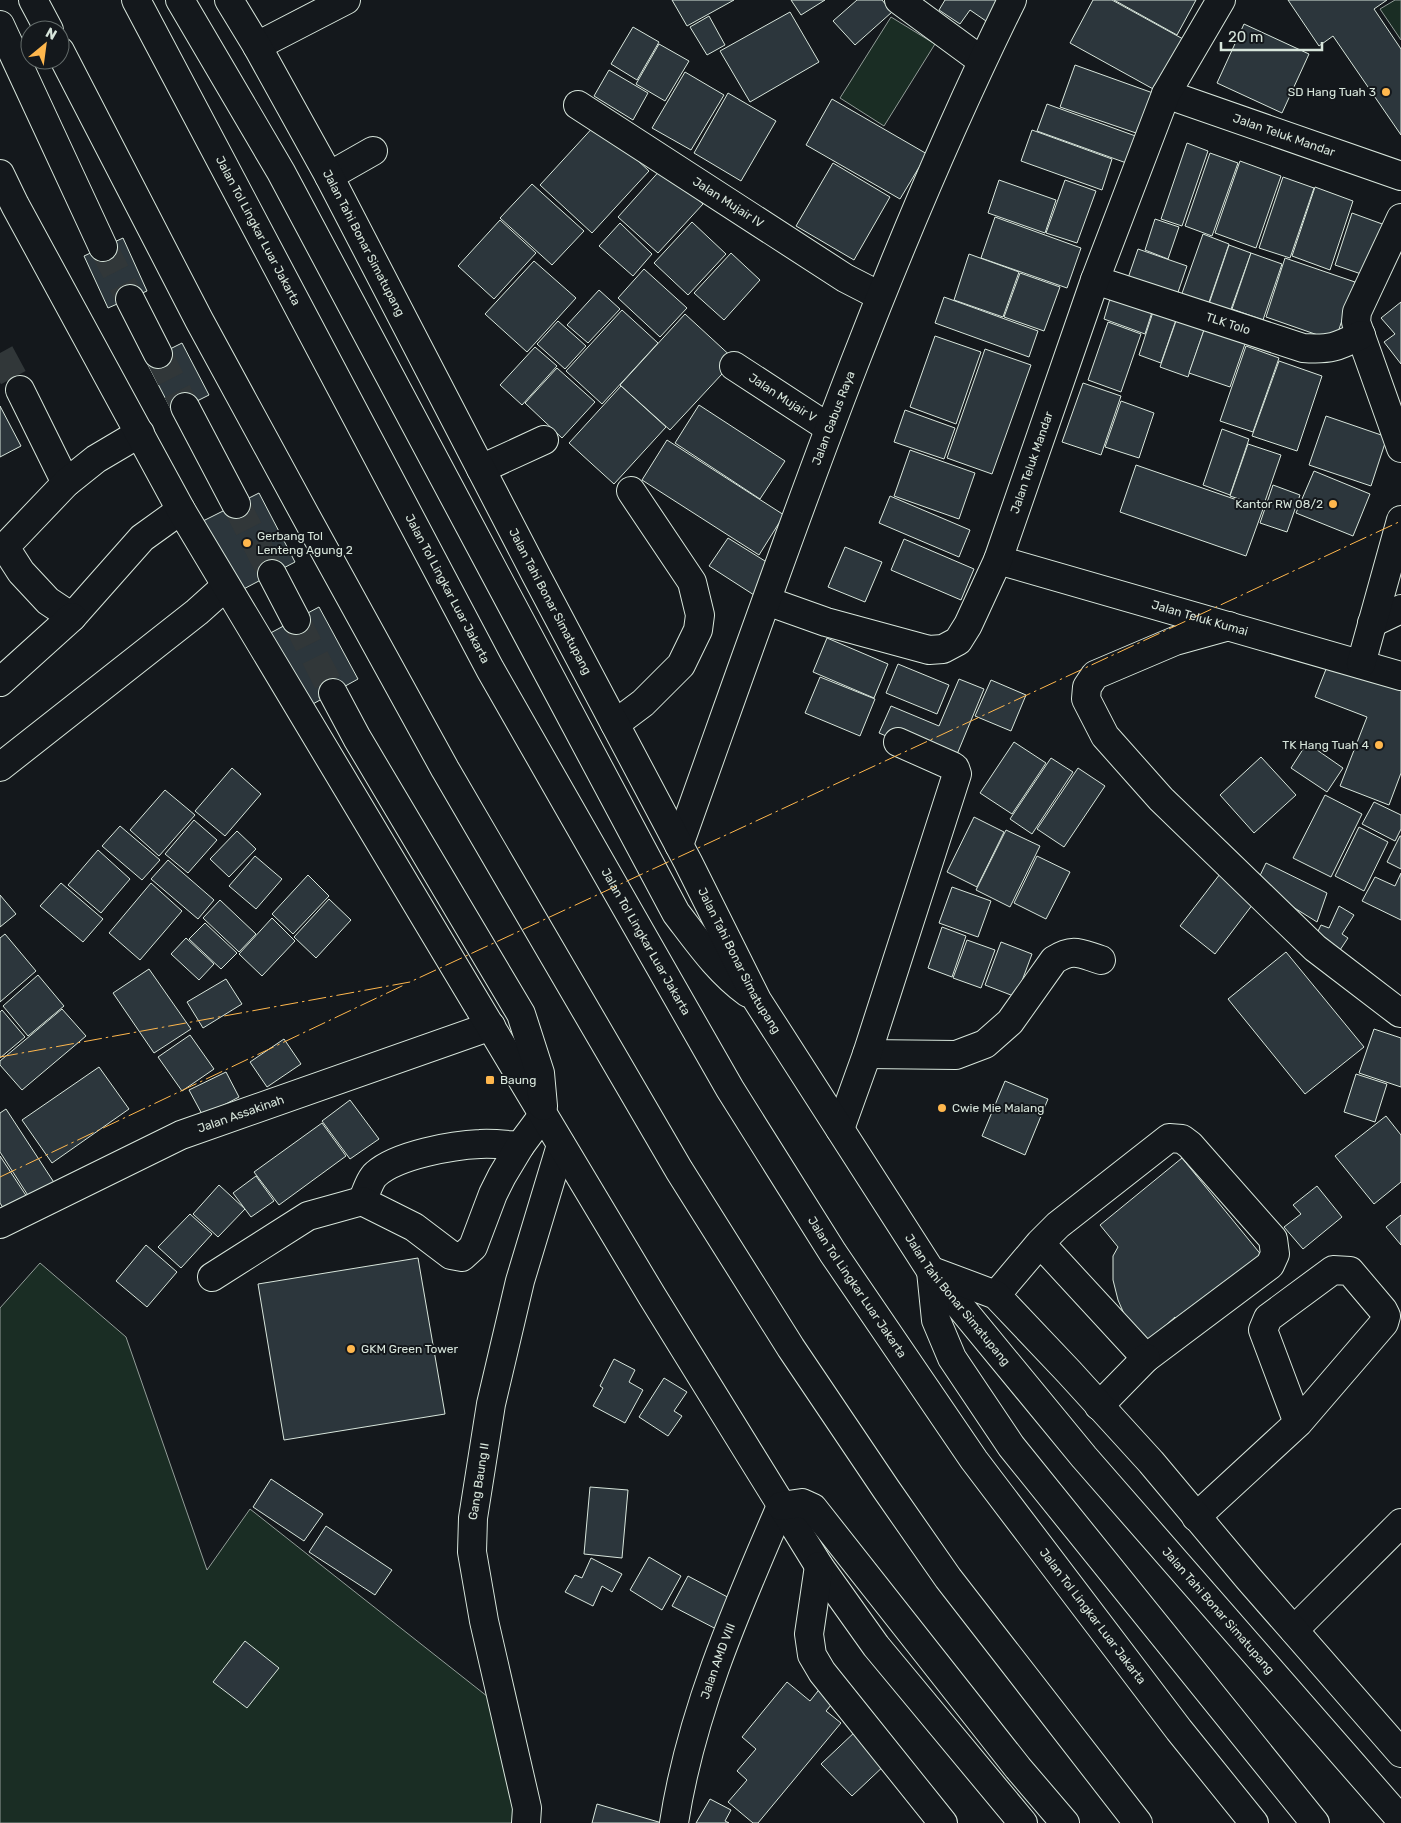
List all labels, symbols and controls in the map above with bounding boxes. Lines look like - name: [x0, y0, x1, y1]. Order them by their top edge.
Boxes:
- north arrow: [20, 20, 70, 70]
- scale bar: [1221, 20, 1322, 52]
- text: N: [43, 24, 60, 44]
- text: 20 m: [1228, 28, 1263, 46]
- place label: SD Hang Tuah 3: [1288, 85, 1376, 99]
- marker: SD Hang Tuah 3: [1380, 86, 1392, 98]
- street label: Jalan Teluk Mandar: [1231, 111, 1337, 160]
- street label: Jalan Tol Lingkar Luar Jakarta: [213, 154, 303, 308]
- street label: Jalan Tahi Bonar Simatupang: [320, 167, 408, 319]
- street label: Jalan Mujair IV: [690, 174, 766, 231]
- street label: TLK Tolo: [1204, 310, 1252, 337]
- street label: Jalan Gabus Raya: [809, 369, 858, 467]
- street label: Jalan Mujair V: [746, 370, 819, 425]
- street label: Jalan Teluk Mandar: [1008, 409, 1056, 515]
- place label: Kantor RW 08/2: [1235, 497, 1323, 511]
- marker: Kantor RW 08/2: [1327, 498, 1339, 510]
- street label: Jalan Tol Lingkar Luar Jakarta: [402, 512, 493, 666]
- street label: Jalan Tahi Bonar Simatupang: [506, 526, 594, 677]
- place label: Gerbang Tol Lenteng Agung 2: [257, 529, 353, 557]
- marker: Gerbang Tol Lenteng Agung 2: [241, 537, 253, 549]
- street label: Jalan Teluk Kumai: [1150, 598, 1250, 639]
- place label: TK Hang Tuah 4: [1282, 738, 1370, 752]
- marker: TK Hang Tuah 4: [1373, 739, 1385, 751]
- street label: Jalan Tol Lingkar Luar Jakarta: [598, 866, 693, 1018]
- street label: Jalan Tahi Bonar Simatupang: [695, 885, 784, 1036]
- place label: Baung: [500, 1073, 536, 1087]
- marker: Baung: [484, 1074, 496, 1086]
- street label: Jalan Assakinah: [196, 1092, 286, 1136]
- place label: Cwie Mie Malang: [952, 1101, 1044, 1115]
- marker: Cwie Mie Malang: [936, 1102, 948, 1114]
- street label: Jalan Tol Lingkar Luar Jakarta: [805, 1214, 909, 1360]
- street label: Jalan Tahi Bonar Simatupang: [902, 1231, 1013, 1369]
- place label: GKM Green Tower: [361, 1342, 459, 1356]
- marker: GKM Green Tower: [345, 1343, 357, 1355]
- street label: Gang Baung II: [466, 1442, 492, 1521]
- street label: Jalan Tahi Bonar Simatupang: [1159, 1545, 1277, 1677]
- street label: Jalan Tol Lingkar Luar Jakarta: [1037, 1546, 1149, 1687]
- street label: Jalan AMD VIII: [698, 1621, 738, 1701]

